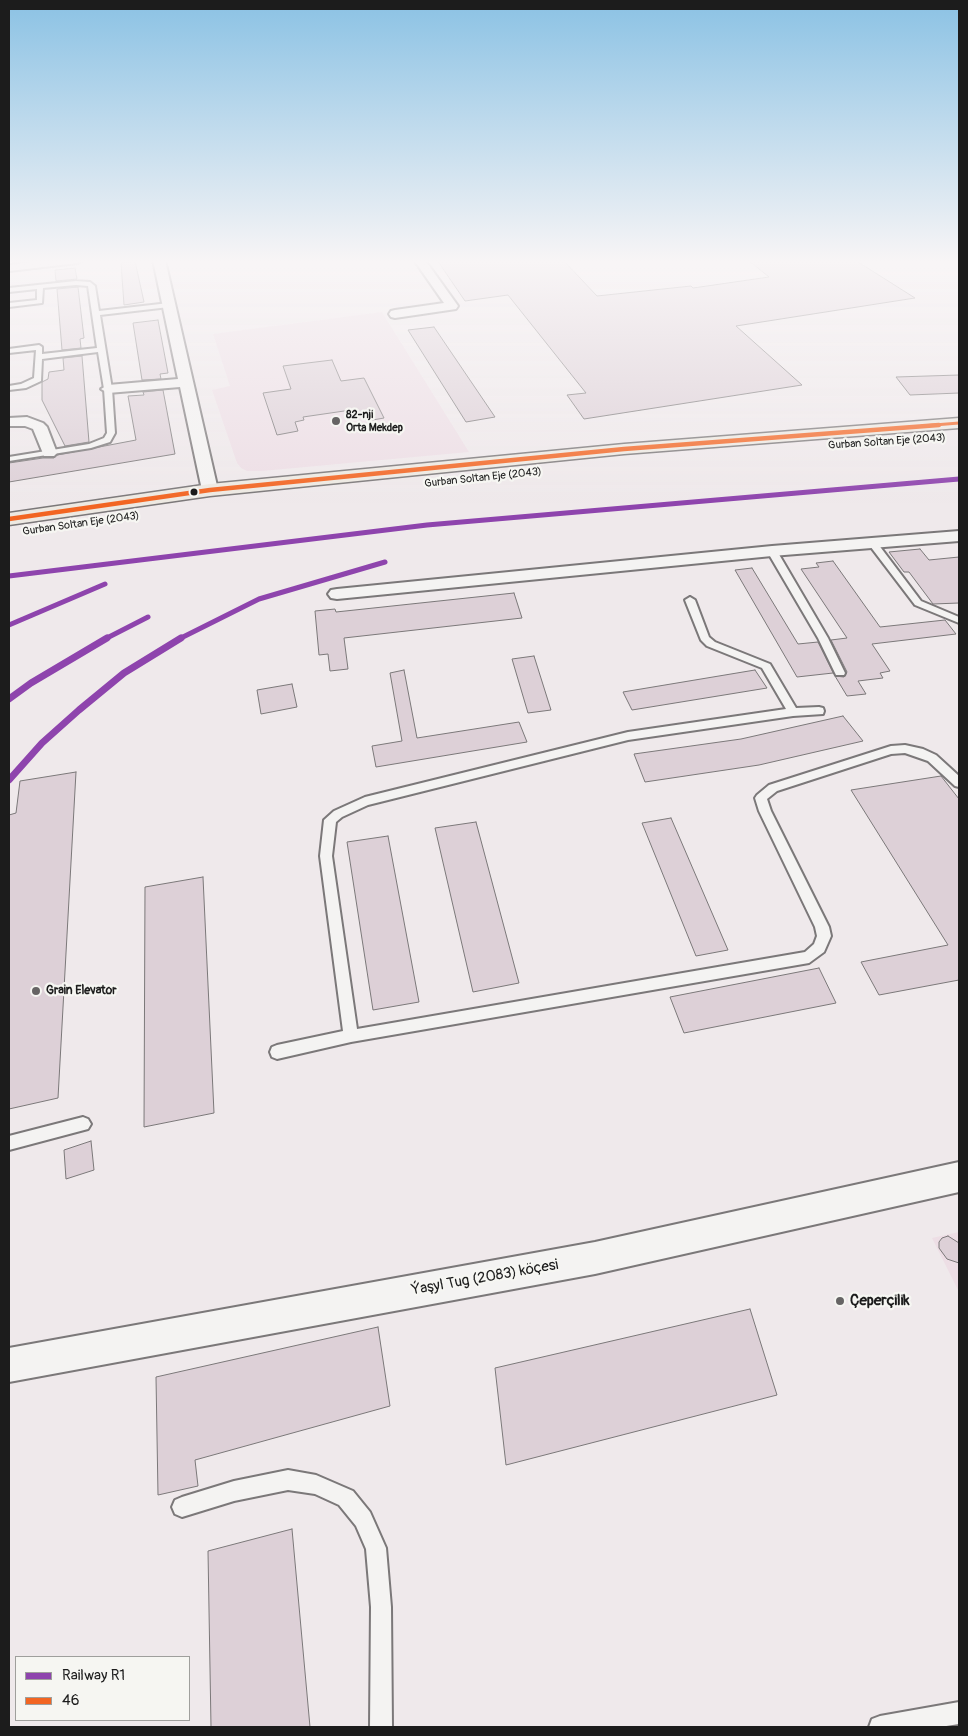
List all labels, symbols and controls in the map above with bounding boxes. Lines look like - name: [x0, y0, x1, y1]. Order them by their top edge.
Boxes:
- place label: 82-nji Orta Mekdep: [346, 408, 403, 434]
- marker: 82-nji Orta Mekdep: [330, 415, 342, 427]
- street label: Gurban Soltan Eje (2043): [828, 431, 946, 453]
- street label: Gurban Soltan Eje (2043): [424, 465, 542, 491]
- unlabelled marker: [189, 487, 199, 497]
- street label: Gurban Soltan Eje (2043): [22, 509, 140, 539]
- place label: Grain Elevator: [46, 984, 116, 998]
- marker: Grain Elevator: [30, 985, 42, 997]
- street label: Ýaşyl Tug (2083) köçesi: [410, 1256, 560, 1300]
- place label: Çeperçilik: [850, 1292, 910, 1310]
- marker: Çeperçilik: [834, 1295, 846, 1307]
- legend: [15, 1656, 190, 1721]
- text: Railway R1: [62, 1666, 125, 1685]
- text: 46: [62, 1691, 79, 1710]

